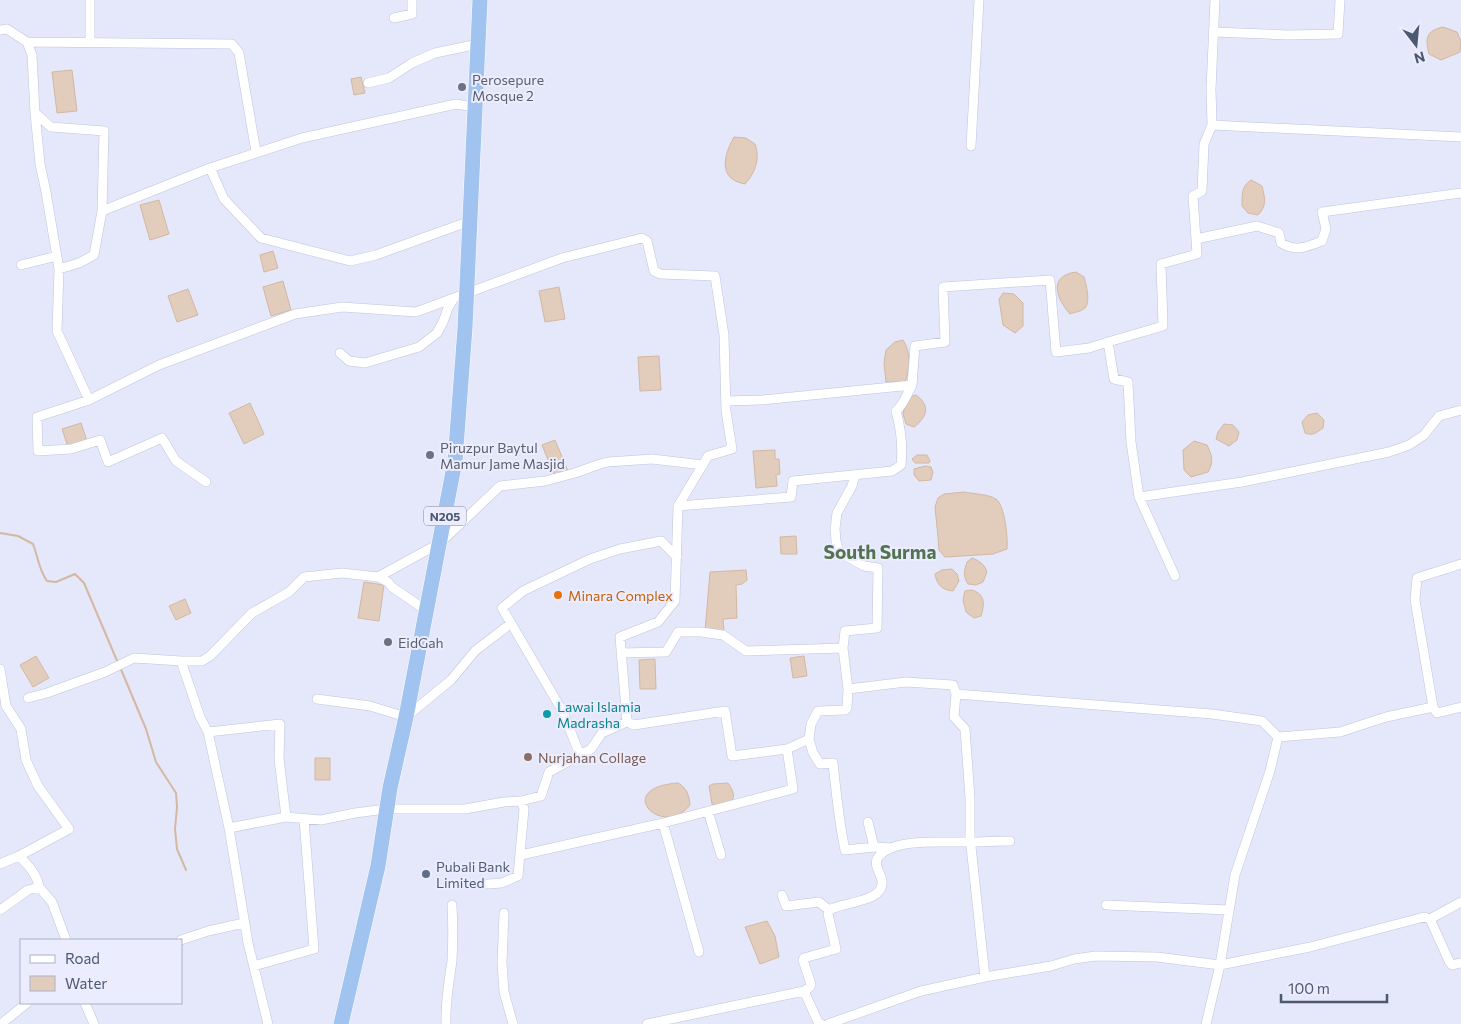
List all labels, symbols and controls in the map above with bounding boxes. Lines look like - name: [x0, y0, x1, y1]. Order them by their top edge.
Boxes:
- north arrow: [1391, 20, 1441, 70]
- text: N: [1412, 48, 1427, 68]
- place label: Perosepure Mosque 2: [472, 71, 544, 104]
- marker: Perosepure Mosque 2: [456, 81, 468, 93]
- place label: Piruzpur Baytul Mamur Jame Masjid: [440, 439, 565, 472]
- marker: Piruzpur Baytul Mamur Jame Masjid: [424, 449, 436, 461]
- road number: N205: [424, 506, 466, 526]
- district label: South Surma: [824, 540, 936, 563]
- place label: Minara Complex: [568, 587, 673, 604]
- marker: Minara Complex: [552, 589, 564, 601]
- place label: EidGah: [398, 634, 444, 651]
- marker: EidGah: [382, 636, 394, 648]
- place label: Lawai Islamia Madrasha: [557, 698, 641, 731]
- marker: Lawai Islamia Madrasha: [541, 708, 553, 720]
- place label: Nurjahan Collage: [538, 749, 646, 766]
- marker: Nurjahan Collage: [522, 751, 534, 763]
- place label: Pubali Bank Limited: [436, 858, 510, 891]
- marker: Pubali Bank Limited: [420, 868, 432, 880]
- legend: [20, 939, 182, 1004]
- text: Road: [65, 949, 100, 967]
- scale bar: [1281, 972, 1387, 1004]
- text: Water: [65, 974, 107, 992]
- text: 100 m: [1288, 979, 1330, 997]

